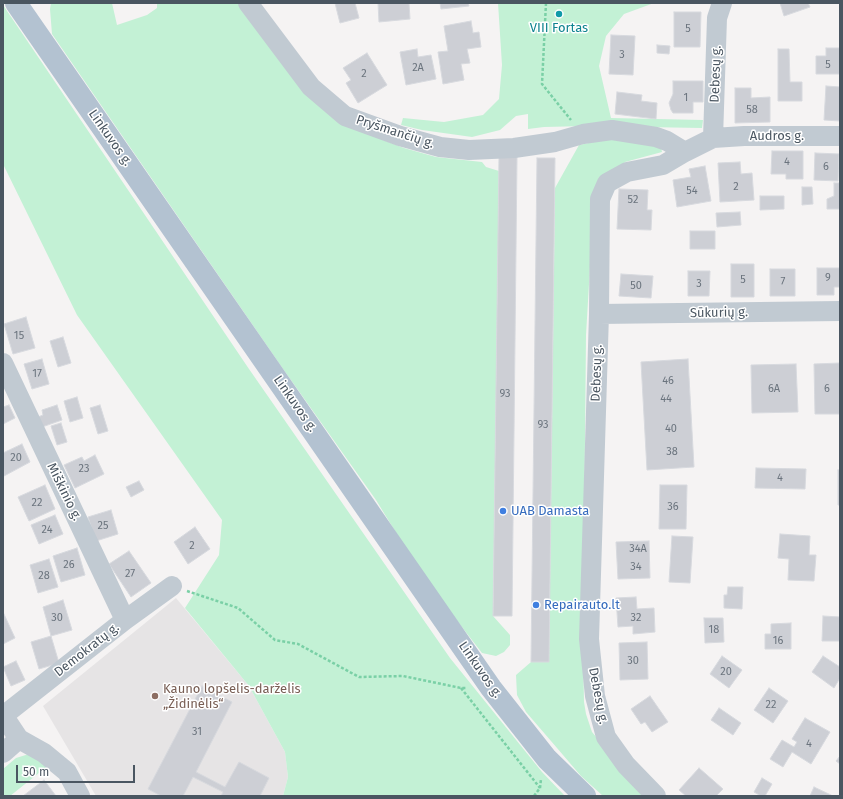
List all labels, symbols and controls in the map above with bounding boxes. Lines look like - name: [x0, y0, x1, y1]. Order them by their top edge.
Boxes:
- marker: VIII Fortas: [554, 9, 564, 19]
- place label: VIII Fortas: [530, 20, 588, 36]
- house number: 5: [685, 22, 691, 36]
- street label: Debesų g.: [707, 45, 725, 103]
- house number: 3: [619, 48, 625, 62]
- house number: 5: [825, 58, 831, 72]
- house number: 2A: [412, 61, 424, 75]
- house number: 2: [361, 67, 367, 81]
- house number: 1: [684, 91, 688, 105]
- house number: 58: [746, 103, 758, 117]
- street label: Linkuvos g.: [85, 107, 135, 169]
- street label: Pryšmančių g.: [354, 112, 436, 152]
- street label: Audros g.: [750, 128, 804, 144]
- house number: 4: [784, 155, 790, 169]
- house number: 6: [823, 160, 829, 174]
- house number: 2: [733, 180, 739, 194]
- house number: 54: [686, 184, 698, 198]
- house number: 52: [628, 193, 638, 207]
- house number: 9: [825, 271, 831, 285]
- house number: 5: [740, 273, 746, 287]
- house number: 7: [781, 275, 785, 289]
- house number: 3: [696, 277, 702, 291]
- house number: 50: [630, 279, 642, 293]
- street label: Sūkurių g.: [690, 305, 748, 321]
- house number: 15: [14, 329, 24, 343]
- street label: Debesų g.: [588, 344, 606, 402]
- house number: 17: [32, 367, 42, 381]
- street label: Linkuvos g.: [270, 373, 320, 435]
- house number: 46: [662, 374, 674, 388]
- house number: 6A: [768, 382, 780, 396]
- house number: 6: [824, 382, 830, 396]
- house number: 93: [499, 387, 511, 401]
- house number: 44: [660, 392, 672, 406]
- house number: 93: [537, 418, 549, 432]
- house number: 40: [665, 422, 677, 436]
- house number: 38: [666, 445, 678, 459]
- house number: 20: [10, 451, 22, 465]
- street label: Miškinio g.: [43, 461, 85, 523]
- house number: 23: [79, 462, 89, 476]
- house number: 4: [777, 471, 783, 485]
- house number: 22: [32, 496, 42, 510]
- house number: 36: [667, 500, 679, 514]
- place label: UAB Damasta: [511, 503, 589, 519]
- marker: UAB Damasta: [498, 506, 508, 516]
- house number: 25: [98, 519, 108, 533]
- house number: 24: [42, 523, 52, 537]
- house number: 2: [189, 539, 195, 553]
- house number: 34A: [629, 542, 647, 556]
- house number: 26: [63, 558, 75, 572]
- house number: 34: [630, 560, 642, 574]
- house number: 27: [125, 567, 135, 581]
- house number: 28: [38, 569, 50, 583]
- place label: Repairauto.lt: [544, 597, 620, 613]
- marker: Repairauto.lt: [531, 600, 541, 610]
- house number: 30: [51, 611, 63, 625]
- house number: 32: [631, 611, 641, 625]
- street label: Demokratų g.: [51, 620, 123, 680]
- house number: 18: [709, 623, 719, 637]
- house number: 16: [773, 634, 783, 648]
- street label: Linkuvos g.: [455, 639, 505, 701]
- house number: 30: [627, 654, 639, 668]
- house number: 20: [720, 665, 732, 679]
- street label: Debesų g.: [585, 666, 611, 726]
- place label: Kauno lopšelis-darželis „Židinėlis“: [163, 681, 301, 712]
- marker: Kauno lopšelis-darželis „Židinėlis“: [150, 691, 160, 701]
- house number: 22: [766, 698, 776, 712]
- house number: 31: [192, 725, 202, 739]
- house number: 4: [806, 737, 812, 751]
- scale bar: [18, 757, 137, 783]
- text: 50 m: [23, 765, 49, 779]

